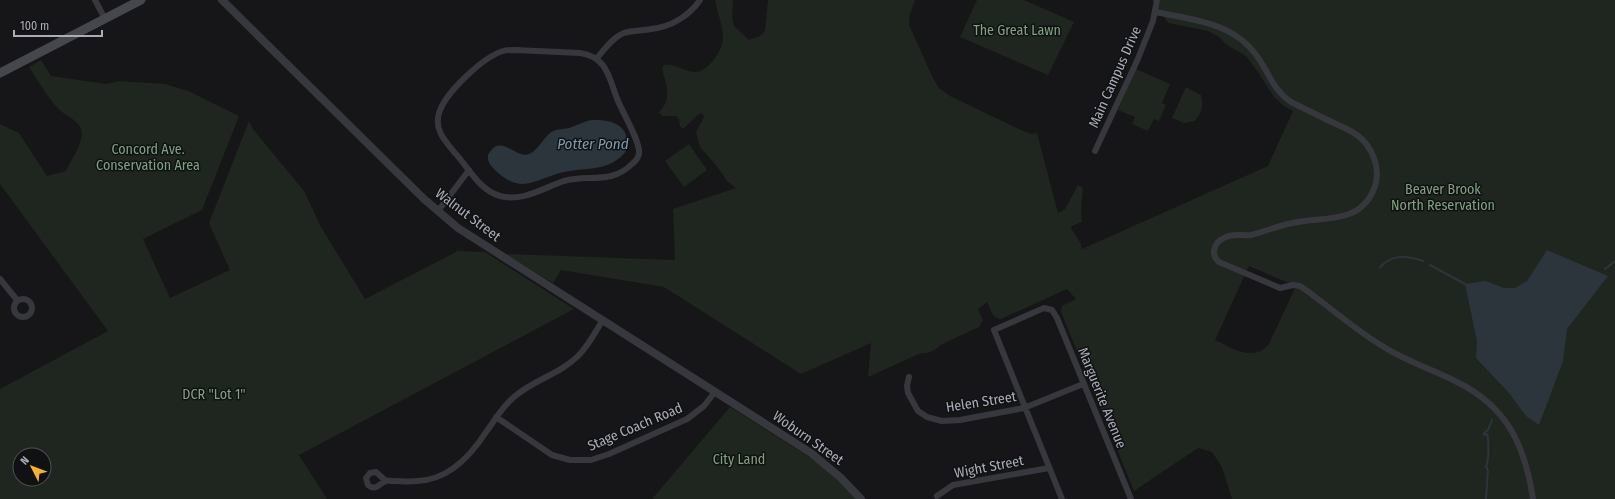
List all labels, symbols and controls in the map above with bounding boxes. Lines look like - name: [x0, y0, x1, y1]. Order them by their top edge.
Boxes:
- scale bar: [14, 12, 102, 38]
- text: 100 m: [20, 19, 49, 33]
- park label: The Great Lawn: [973, 22, 1061, 39]
- street label: Main Campus Drive: [1085, 24, 1145, 130]
- water label: Potter Pond: [557, 135, 629, 153]
- park label: Concord Ave. Conservation Area: [96, 141, 200, 174]
- park label: Beaver Brook North Reservation: [1391, 181, 1495, 214]
- street label: Walnut Street: [432, 185, 504, 245]
- street label: Marguerite Avenue: [1074, 345, 1130, 451]
- park label: DCR "Lot 1": [182, 386, 246, 403]
- street label: Helen Street: [945, 388, 1018, 416]
- street label: Stage Coach Road: [585, 399, 685, 455]
- street label: Woburn Street: [769, 407, 847, 469]
- north arrow: [12, 447, 52, 487]
- park label: City Land: [713, 451, 765, 468]
- street label: Wight Street: [953, 452, 1026, 482]
- text: N: [18, 454, 32, 467]

